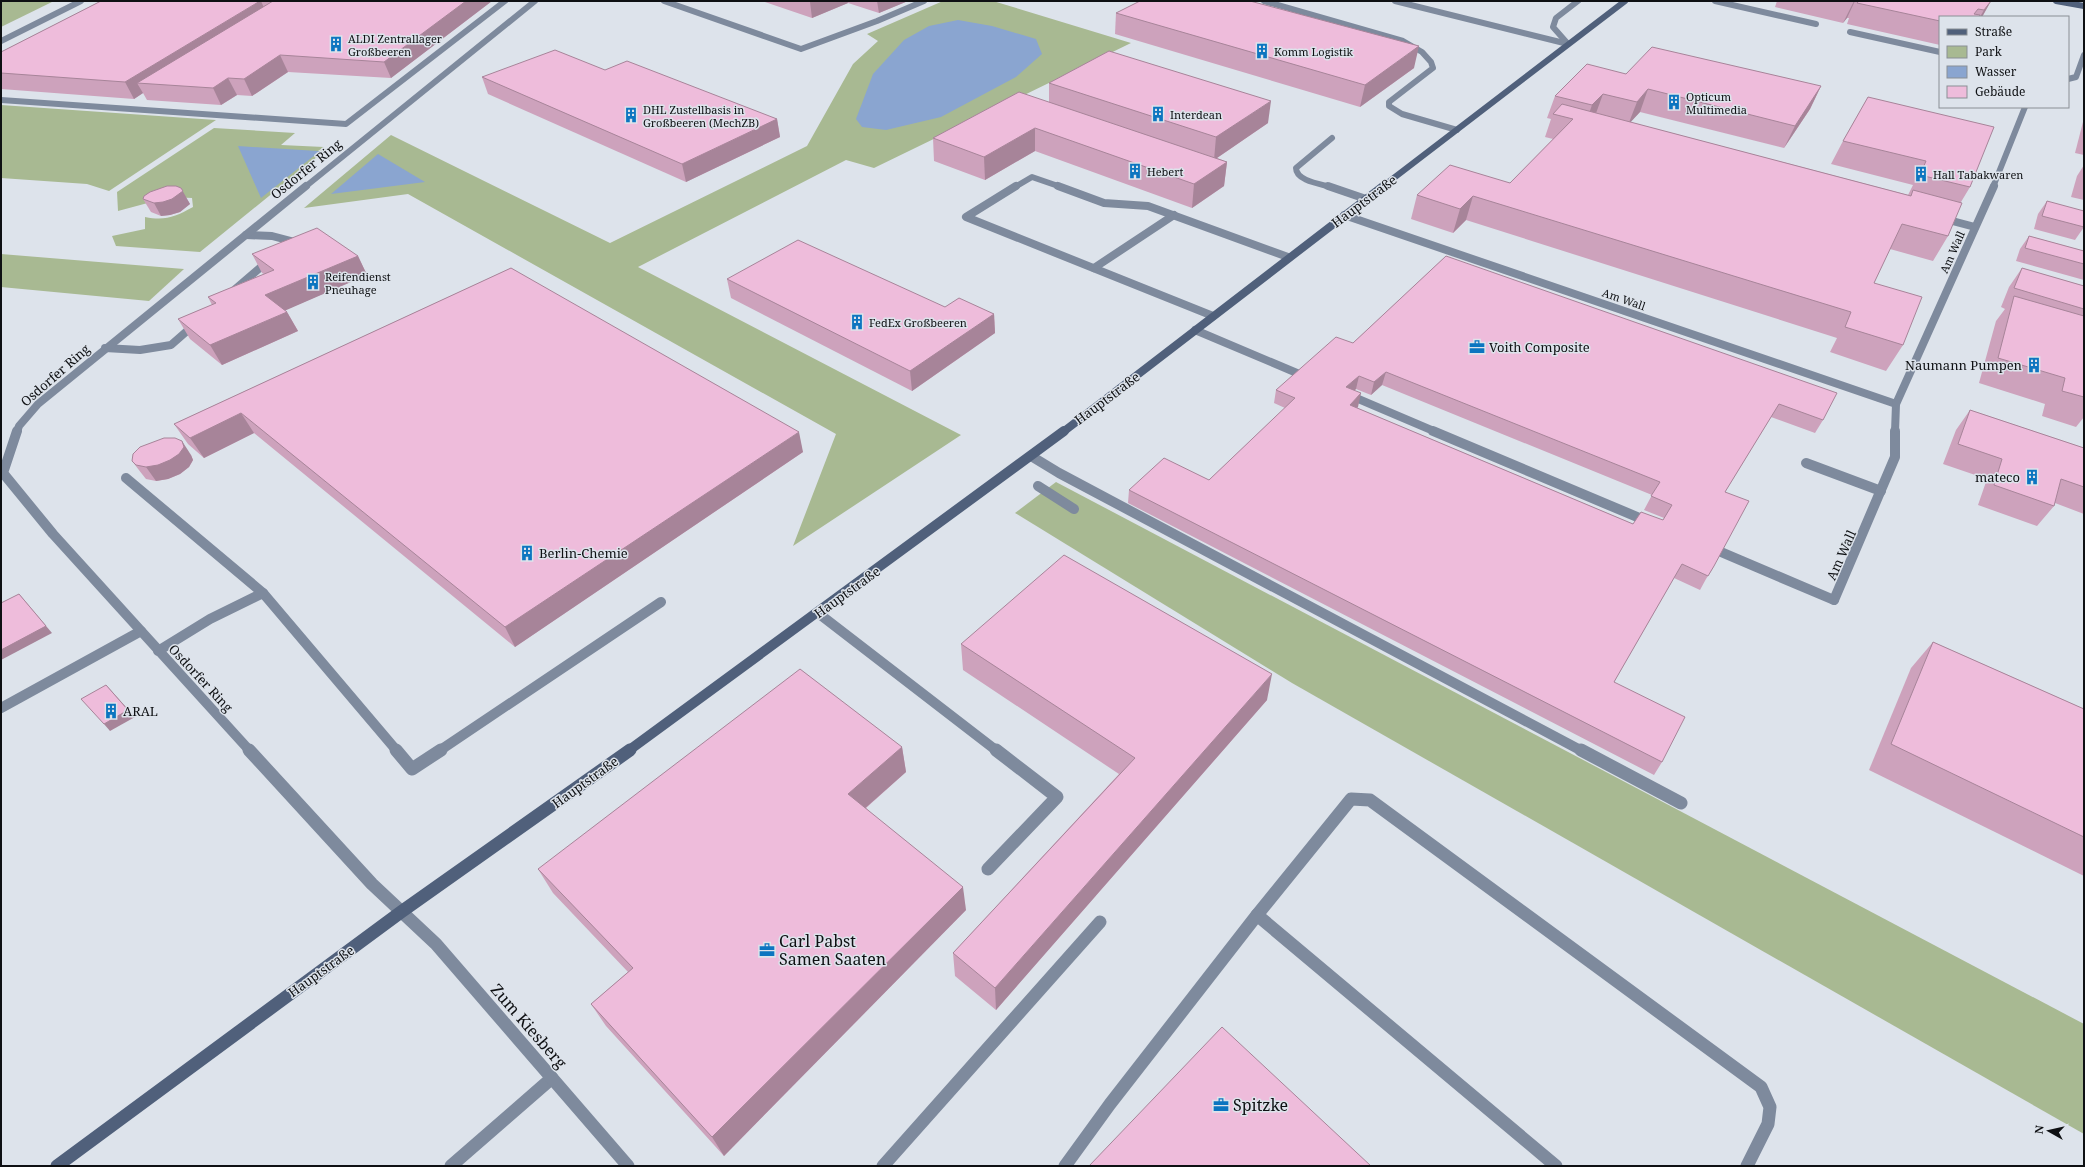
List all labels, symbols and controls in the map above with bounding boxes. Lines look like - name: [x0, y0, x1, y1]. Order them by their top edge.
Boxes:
- legend: [1939, 16, 2069, 108]
- text: Straße: [1975, 23, 2012, 40]
- place label: ALDI Zentrallager Großbeeren: [348, 31, 443, 59]
- building icon: ALDI Zentrallager Großbeeren: [327, 35, 345, 53]
- building icon: Komm Logistik: [1253, 42, 1271, 60]
- text: Park: [1975, 43, 2003, 60]
- place label: Komm Logistik: [1274, 44, 1353, 59]
- text: Wasser: [1975, 63, 2017, 80]
- text: Gebäude: [1975, 83, 2026, 100]
- place label: Opticum Multimedia: [1686, 89, 1747, 117]
- building icon: Opticum Multimedia: [1665, 93, 1683, 111]
- place label: DHL Zustellbasis in Großbeeren (MechZB): [643, 102, 759, 130]
- building icon: Interdean: [1149, 105, 1167, 123]
- building icon: DHL Zustellbasis in Großbeeren (MechZB): [622, 106, 640, 124]
- place label: Interdean: [1170, 107, 1222, 122]
- street label: Osdorfer Ring: [267, 135, 345, 203]
- building icon: Hebert: [1126, 162, 1144, 180]
- place label: Hebert: [1147, 164, 1183, 179]
- building icon: Hall Tabakwaren: [1912, 165, 1930, 183]
- place label: Hall Tabakwaren: [1933, 167, 2023, 182]
- street label: Hauptstraße: [1328, 170, 1400, 231]
- street label: Am Wall: [1936, 228, 1968, 276]
- place label: Reifendienst Pneuhage: [325, 269, 391, 297]
- building icon: Reifendienst Pneuhage: [304, 273, 322, 291]
- street label: Am Wall: [1600, 285, 1648, 314]
- building icon: FedEx Großbeeren: [848, 313, 866, 331]
- place label: FedEx Großbeeren: [869, 315, 967, 330]
- office icon: Voith Composite: [1468, 338, 1486, 356]
- place label: Voith Composite: [1489, 338, 1590, 356]
- street label: Osdorfer Ring: [16, 340, 94, 410]
- place label: Naumann Pumpen: [1905, 356, 2023, 374]
- building icon: Naumann Pumpen: [2025, 356, 2043, 374]
- street label: Hauptstraße: [1071, 367, 1143, 428]
- place label: mateco: [1975, 468, 2020, 486]
- building icon: mateco: [2023, 468, 2041, 486]
- street label: Am Wall: [1822, 527, 1860, 583]
- building icon: Berlin-Chemie: [518, 544, 536, 562]
- place label: Berlin-Chemie: [539, 544, 628, 562]
- street label: Hauptstraße: [810, 562, 884, 622]
- street label: Osdorfer Ring: [165, 640, 237, 716]
- building icon: ARAL: [102, 702, 120, 720]
- place label: ARAL: [123, 702, 158, 720]
- street label: Hauptstraße: [548, 752, 622, 812]
- place label: Carl Pabst Samen Saaten: [779, 930, 886, 970]
- street label: Hauptstraße: [284, 941, 358, 1001]
- office icon: Carl Pabst Samen Saaten: [758, 941, 776, 959]
- street label: Zum Kiesberg: [486, 979, 572, 1073]
- place label: Spitzke: [1233, 1094, 1288, 1116]
- office icon: Spitzke: [1212, 1096, 1230, 1114]
- north arrow: [2029, 1111, 2069, 1151]
- text: N: [2031, 1124, 2047, 1135]

